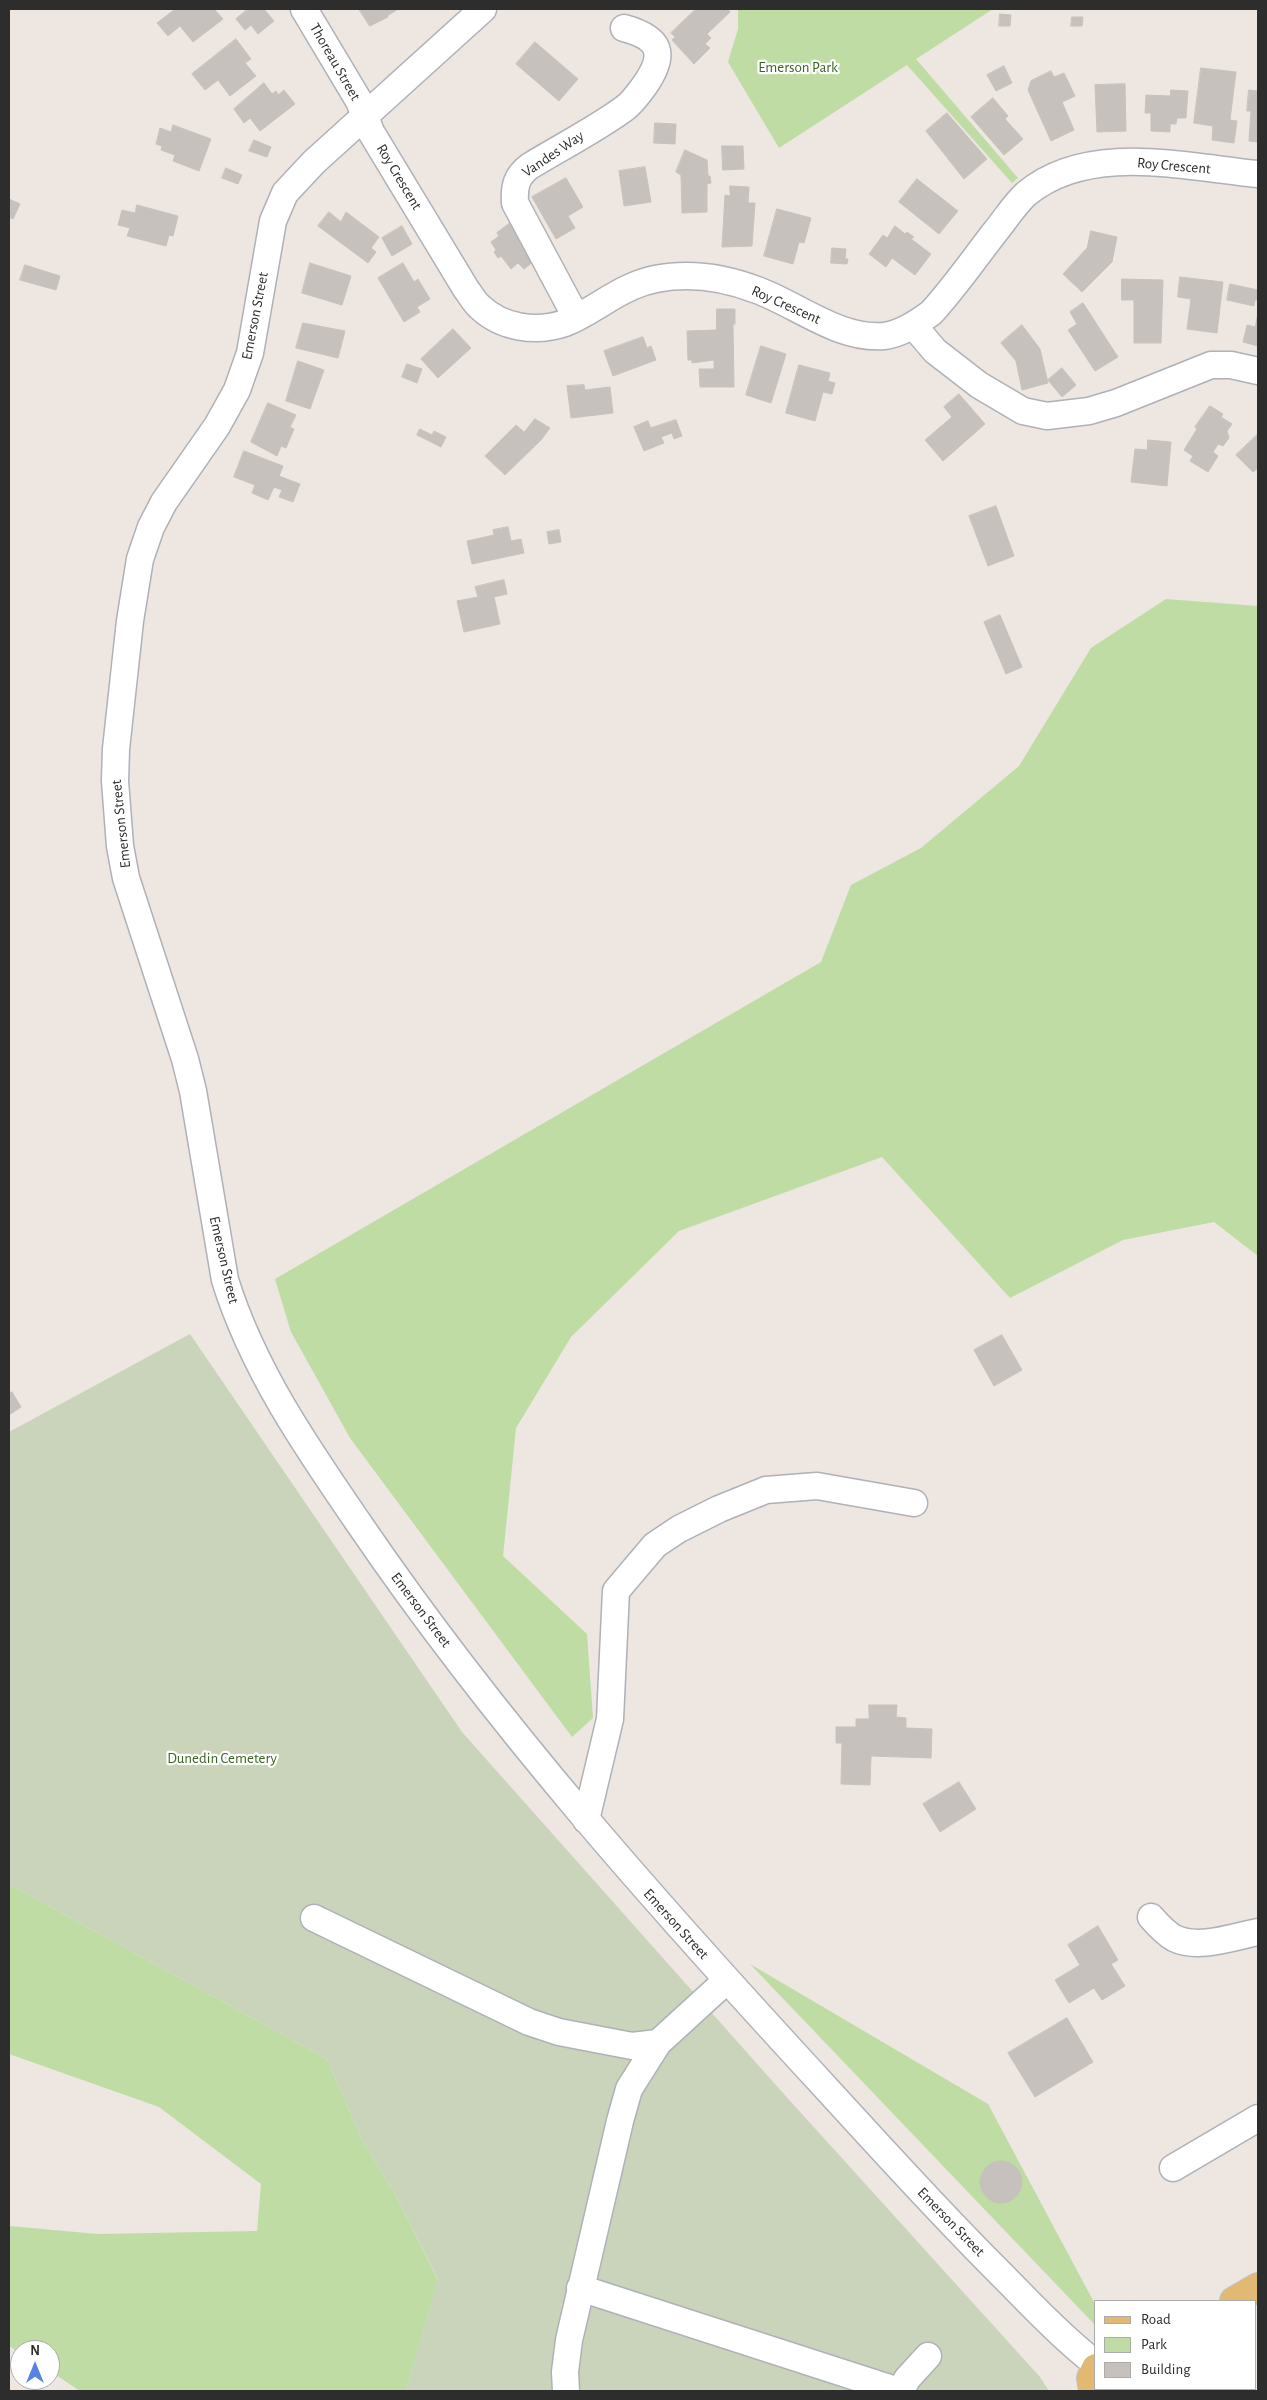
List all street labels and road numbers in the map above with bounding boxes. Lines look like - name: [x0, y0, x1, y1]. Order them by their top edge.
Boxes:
- street label: Thoreau Street: [306, 20, 364, 104]
- street label: Vandes Way: [519, 127, 587, 181]
- street label: Roy Crescent: [372, 141, 426, 213]
- street label: Roy Crescent: [1136, 154, 1212, 178]
- street label: Emerson Street: [238, 271, 272, 361]
- street label: Roy Crescent: [749, 282, 823, 328]
- street label: Emerson Street: [107, 779, 135, 869]
- street label: Emerson Street: [205, 1215, 243, 1305]
- street label: Emerson Street: [387, 1569, 455, 1651]
- street label: Emerson Street: [639, 1885, 713, 1963]
- street label: Emerson Street: [914, 2184, 988, 2260]

